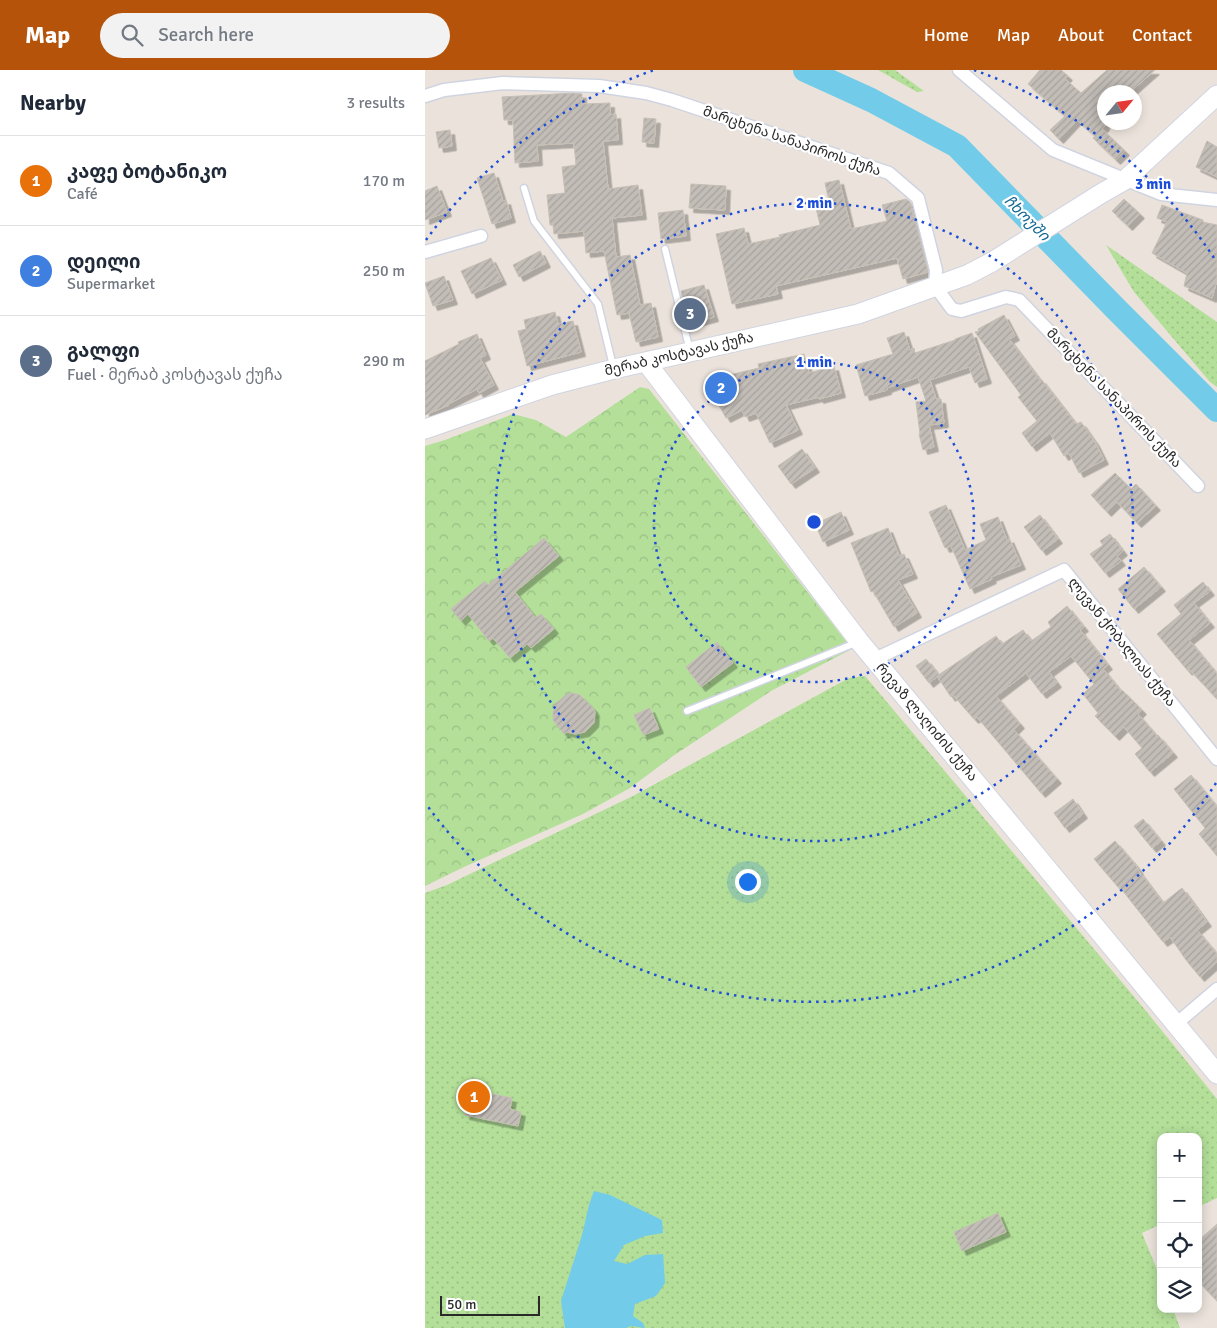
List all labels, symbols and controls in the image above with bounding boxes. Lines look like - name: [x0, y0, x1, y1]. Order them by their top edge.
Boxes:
- search box: [100, 13, 450, 58]
- text: Map: [25, 20, 70, 50]
- icon: search: [118, 21, 146, 49]
- text: Search here: [158, 23, 254, 47]
- text: Home: [924, 24, 969, 46]
- text: Map: [997, 24, 1030, 46]
- text: About: [1058, 24, 1104, 46]
- text: Contact: [1132, 24, 1192, 46]
- north arrow: [1097, 85, 1142, 130]
- text: Nearby: [20, 90, 86, 116]
- text: 3 results: [346, 93, 405, 113]
- street label: მარცხენა სანაპიროს ქუჩა: [701, 102, 883, 180]
- text: კაფე ბოტანიკო: [67, 160, 227, 184]
- text: 1: [32, 171, 40, 191]
- text: 170 m: [363, 171, 405, 191]
- text: 3 min: [1135, 175, 1171, 193]
- text: Café: [67, 184, 98, 204]
- water label: ჩხოუში: [1001, 192, 1054, 245]
- text: 2 min: [796, 194, 832, 212]
- text: დეილი: [67, 250, 140, 274]
- text: 2: [32, 261, 40, 281]
- text: 250 m: [363, 261, 405, 281]
- text: Supermarket: [67, 274, 155, 294]
- pin: 3: [674, 295, 706, 333]
- street label: მარცხენა სანაპიროს ქუჩა: [1043, 325, 1185, 471]
- street label: მერაბ კოსტავას ქუჩა: [603, 329, 755, 379]
- text: გალფი: [67, 339, 140, 363]
- text: 3: [32, 351, 40, 371]
- text: 290 m: [363, 351, 405, 371]
- text: 1 min: [796, 353, 832, 371]
- text: Fuel · მერაბ კოსტავას ქუჩა: [67, 365, 283, 385]
- pin: 2: [705, 369, 737, 407]
- centre of rings: [805, 513, 823, 531]
- street label: ლევან ქობალიას ქუჩა: [1065, 574, 1179, 710]
- street label: რევაზ ლაღიძის ქუჩა: [873, 659, 981, 785]
- your location: [735, 869, 761, 895]
- pin: 1: [458, 1078, 490, 1116]
- map controls: [1157, 1133, 1202, 1313]
- button: +: [1157, 1133, 1202, 1178]
- button: −: [1157, 1178, 1202, 1223]
- button: locate: [1157, 1223, 1202, 1268]
- button: layers: [1157, 1268, 1202, 1313]
- scale bar: [440, 1293, 540, 1316]
- text: 50 m: [447, 1296, 476, 1313]

